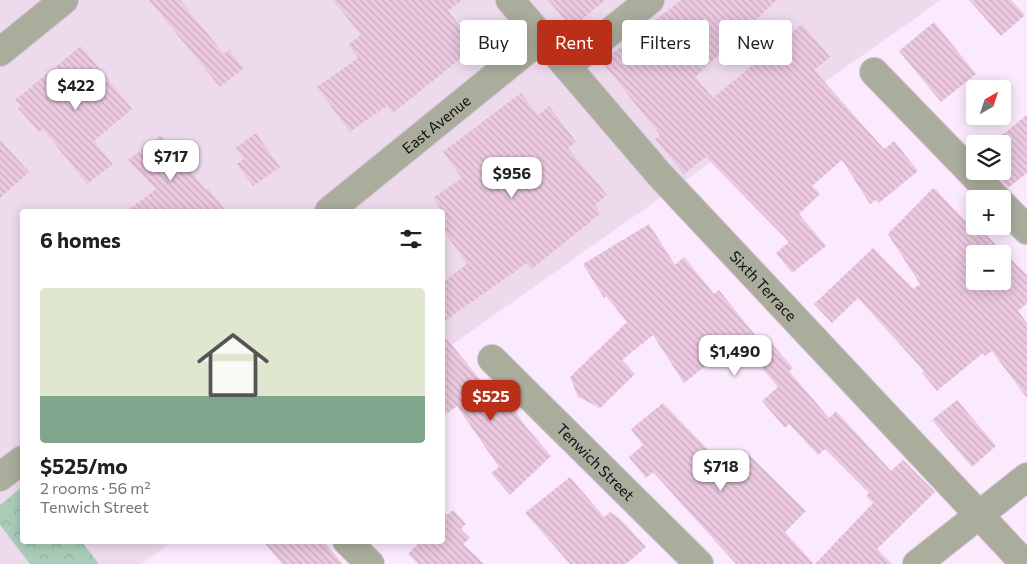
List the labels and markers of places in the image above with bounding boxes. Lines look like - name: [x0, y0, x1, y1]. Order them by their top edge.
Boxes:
- pin: $422: [46, 68, 106, 111]
- pin: $717: [141, 140, 201, 182]
- pin: $956: [482, 156, 542, 199]
- pin: $1,490: [694, 334, 776, 377]
- pin: $525: [461, 380, 521, 422]
- pin: $718: [691, 450, 751, 492]

